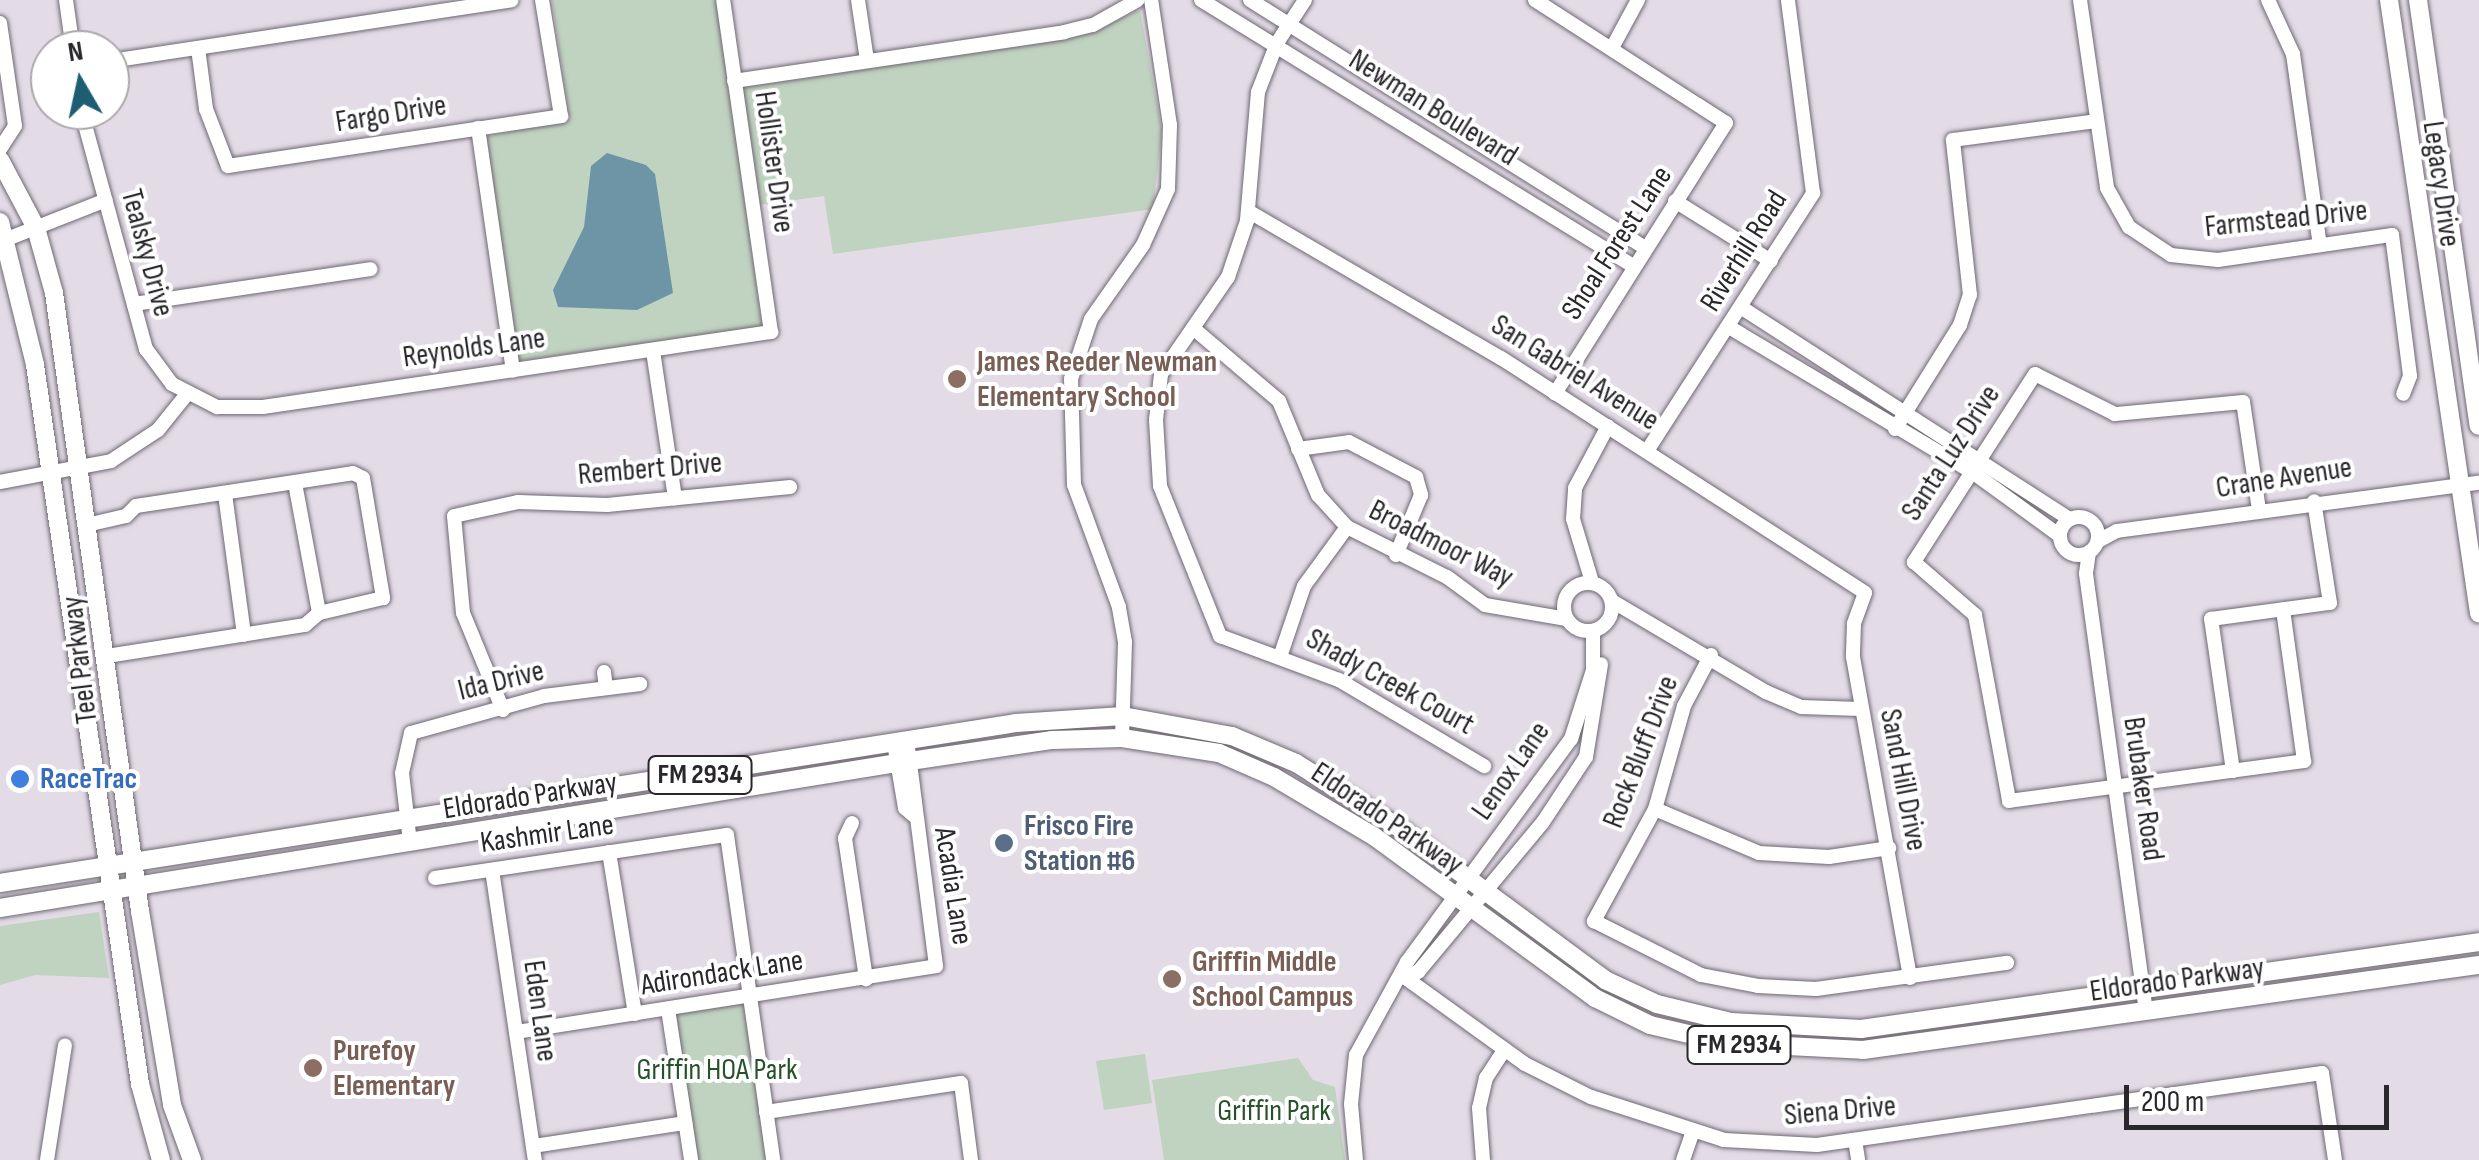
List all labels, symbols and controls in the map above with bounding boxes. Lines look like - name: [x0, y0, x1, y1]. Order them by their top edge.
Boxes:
- north arrow: [30, 30, 130, 130]
- text: N: [66, 34, 85, 69]
- street label: Newman Boulevard: [1342, 42, 1524, 174]
- street label: Fargo Drive: [333, 87, 449, 141]
- street label: Hollister Drive: [746, 89, 802, 235]
- street label: Legacy Drive: [2414, 119, 2468, 249]
- street label: Shoal Forest Lane: [1554, 159, 1680, 327]
- street label: Riverhill Road: [1693, 184, 1795, 318]
- street label: Tealsky Drive: [113, 185, 181, 321]
- street label: Farmstead Drive: [2203, 193, 2369, 245]
- street label: San Gabriel Avenue: [1485, 307, 1665, 439]
- street label: Reynolds Lane: [400, 320, 548, 376]
- place label: James Reeder Newman Elementary School: [977, 344, 1217, 414]
- marker: James Reeder Newman Elementary School: [946, 368, 968, 390]
- street label: Santa Luz Drive: [1894, 378, 2008, 528]
- street label: Rembert Drive: [576, 445, 724, 493]
- street label: Crane Avenue: [2213, 449, 2355, 507]
- street label: Broadmoor Way: [1363, 492, 1519, 596]
- street label: Teel Parkway: [54, 594, 106, 726]
- street label: Shady Creek Court: [1300, 621, 1480, 743]
- street label: Ida Drive: [454, 653, 548, 709]
- street label: Rock Bluff Drive: [1596, 671, 1686, 833]
- street label: Sand Hill Drive: [1872, 706, 1934, 854]
- street label: Lenox Lane: [1464, 715, 1558, 827]
- street label: Brubaker Road: [2115, 715, 2171, 863]
- road number: FM 2934: [648, 752, 752, 798]
- street label: Eldorado Parkway: [1304, 755, 1470, 883]
- place label: RaceTrac: [40, 761, 137, 797]
- street label: Eldorado Parkway: [440, 764, 620, 828]
- marker: RaceTrac: [9, 768, 31, 790]
- street label: Kashmir Lane: [478, 807, 616, 861]
- place label: Frisco Fire Station #6: [1024, 808, 1135, 878]
- street label: Acadia Lane: [926, 825, 980, 947]
- marker: Frisco Fire Station #6: [993, 832, 1015, 854]
- street label: Adirondack Lane: [638, 942, 806, 1004]
- place label: Griffin Middle School Campus: [1192, 944, 1353, 1014]
- street label: Eldorado Parkway: [2088, 950, 2266, 1010]
- street label: Eden Lane: [515, 958, 565, 1064]
- marker: Griffin Middle School Campus: [1161, 968, 1183, 990]
- road number: FM 2934: [1686, 1022, 1792, 1068]
- place label: Purefoy Elementary: [333, 1033, 455, 1104]
- park label: Griffin HOA Park: [637, 1052, 797, 1088]
- marker: Purefoy Elementary: [302, 1057, 324, 1079]
- scale bar: [2129, 1065, 2394, 1127]
- text: 200 m: [2141, 1084, 2204, 1120]
- street label: Siena Drive: [1783, 1088, 1897, 1134]
- park label: Griffin Park: [1217, 1093, 1331, 1129]

